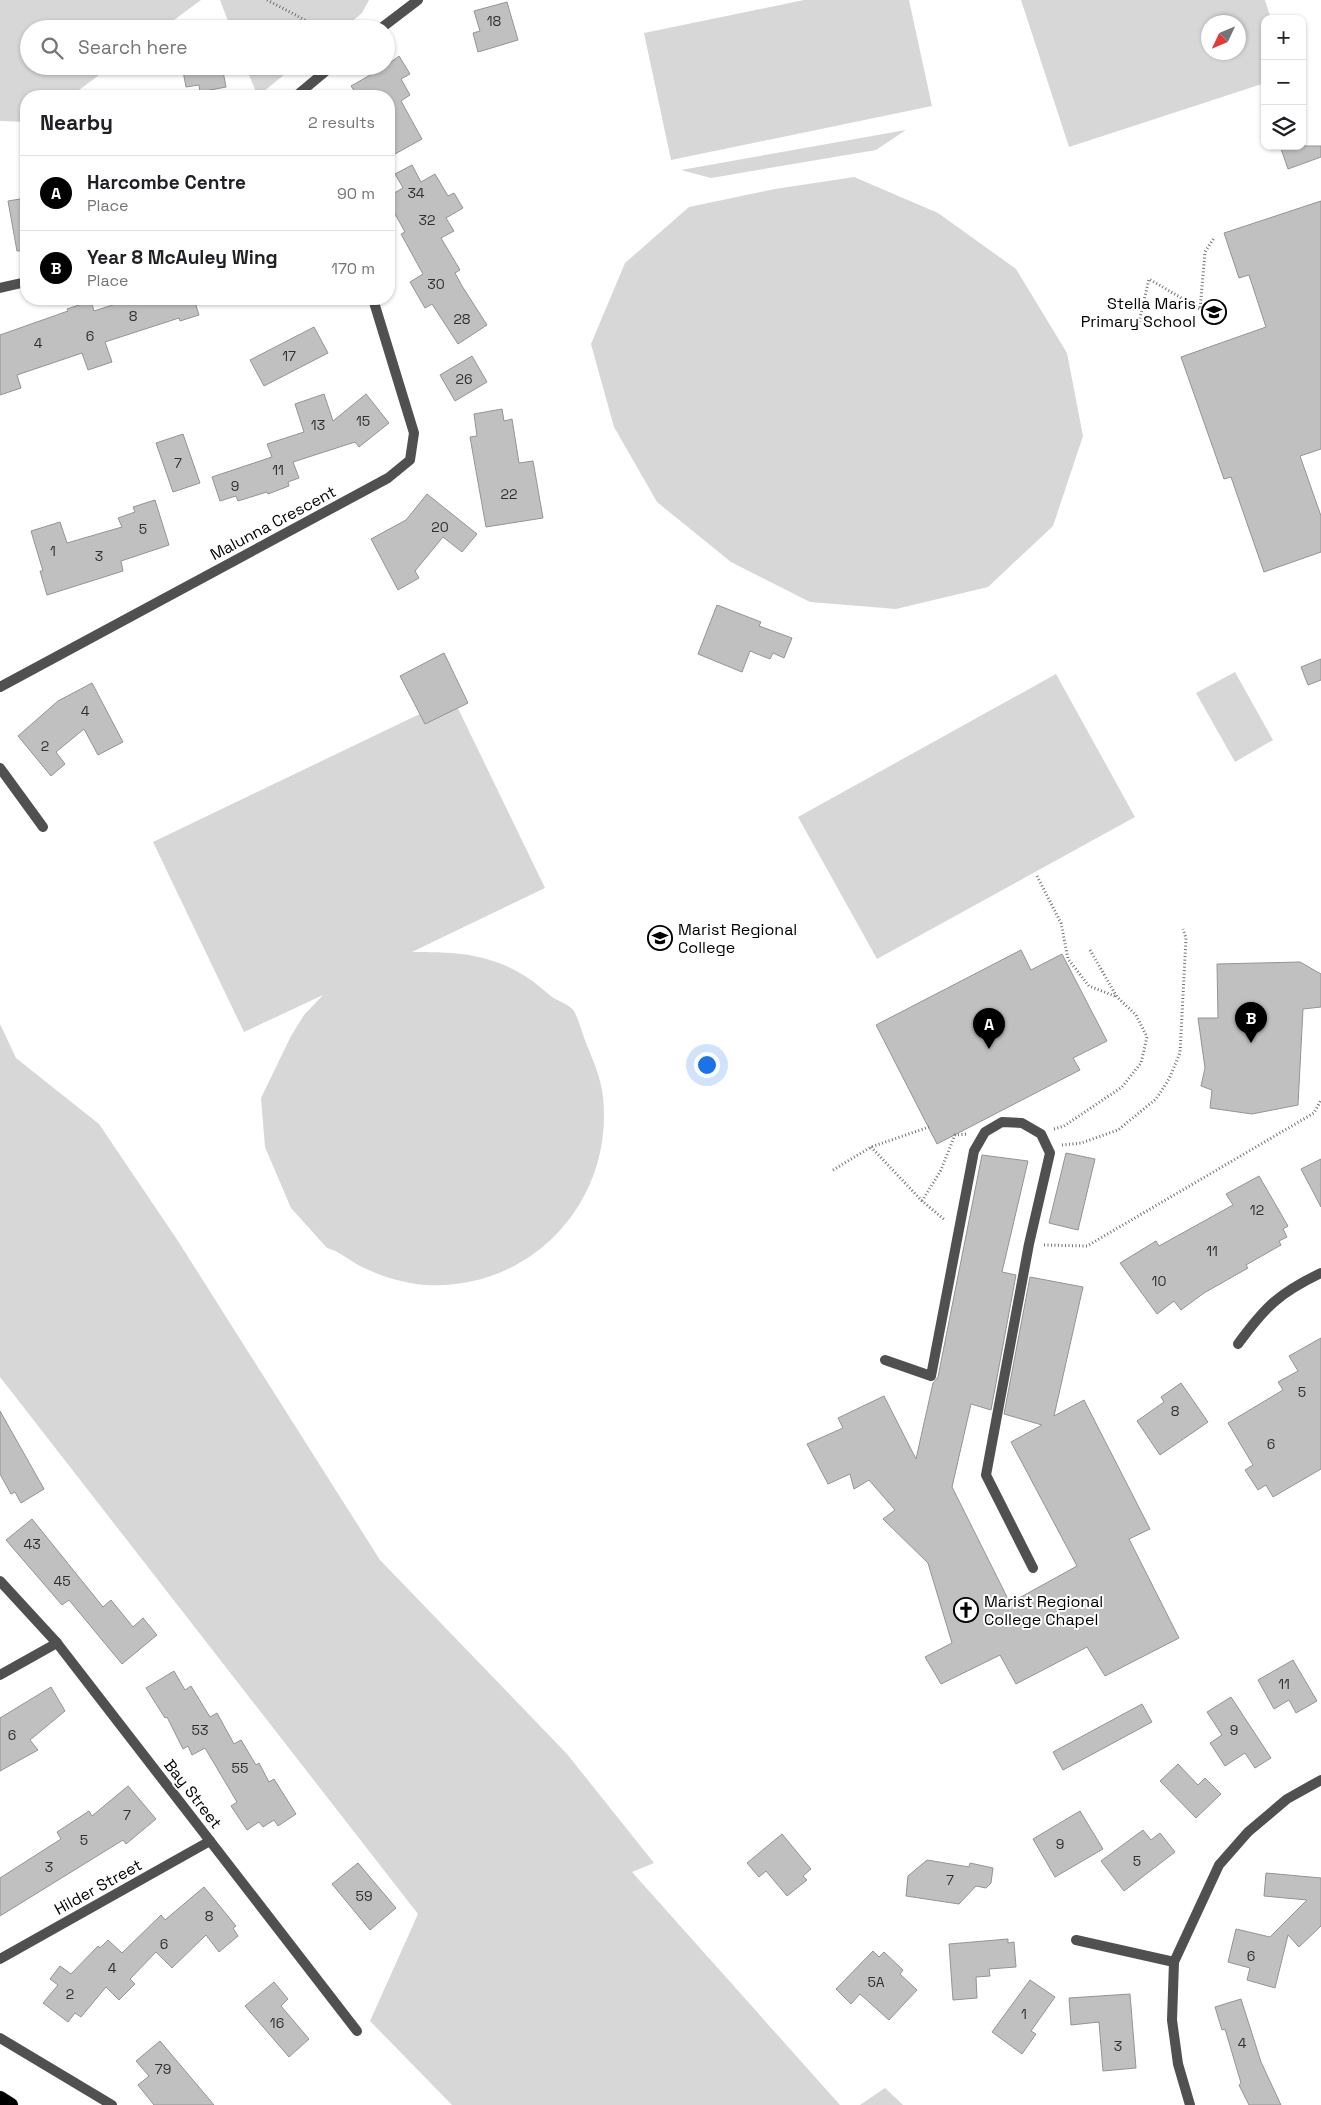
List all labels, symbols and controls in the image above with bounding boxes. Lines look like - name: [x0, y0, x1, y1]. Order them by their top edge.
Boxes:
- house number: 18: [487, 12, 502, 30]
- north arrow: [1201, 15, 1246, 60]
- map controls: [1261, 15, 1306, 150]
- button: +: [1261, 15, 1306, 60]
- search box: [20, 20, 395, 75]
- icon: search: [38, 34, 66, 62]
- text: Search here: [78, 35, 188, 60]
- button: −: [1261, 60, 1306, 105]
- button: layers: [1261, 105, 1306, 150]
- text: Nearby: [40, 109, 113, 136]
- text: 2 results: [308, 112, 375, 133]
- text: Harcombe Centre: [87, 170, 246, 195]
- text: A: [51, 183, 61, 204]
- text: 90 m: [337, 183, 375, 204]
- house number: 34: [407, 184, 425, 202]
- text: Place: [87, 195, 129, 216]
- house number: 32: [419, 211, 435, 229]
- text: Year 8 McAuley Wing: [87, 245, 278, 270]
- text: B: [51, 258, 61, 279]
- text: 170 m: [331, 258, 375, 279]
- text: Place: [87, 270, 129, 291]
- house number: 30: [427, 275, 445, 293]
- place label: Stella Maris Primary School: [1081, 293, 1196, 332]
- school or university icon: Stella Maris Primary School: [1201, 299, 1227, 325]
- house number: 8: [129, 307, 138, 325]
- house number: 28: [453, 310, 471, 328]
- house number: 6: [86, 327, 94, 345]
- house number: 4: [34, 334, 43, 352]
- house number: 17: [282, 347, 296, 365]
- house number: 26: [455, 370, 473, 388]
- house number: 15: [356, 412, 370, 430]
- house number: 13: [311, 416, 325, 434]
- house number: 7: [174, 454, 182, 472]
- house number: 11: [272, 461, 284, 479]
- house number: 9: [231, 477, 239, 495]
- street label: Malunna Crescent: [206, 481, 340, 565]
- house number: 22: [501, 485, 517, 503]
- house number: 20: [431, 518, 449, 536]
- house number: 5: [139, 520, 147, 538]
- house number: 1: [50, 542, 56, 560]
- house number: 3: [95, 547, 103, 565]
- house number: 4: [81, 702, 90, 720]
- house number: 2: [41, 737, 49, 755]
- place label: Marist Regional College: [678, 919, 797, 958]
- school or university icon: Marist Regional College: [647, 925, 673, 951]
- pin: B: [1235, 1002, 1267, 1043]
- pin: A: [973, 1008, 1005, 1049]
- your location: [694, 1052, 720, 1078]
- house number: 12: [1250, 1201, 1264, 1219]
- house number: 11: [1206, 1242, 1218, 1260]
- house number: 10: [1152, 1272, 1166, 1290]
- house number: 5: [1298, 1383, 1306, 1401]
- house number: 8: [1171, 1402, 1180, 1420]
- house number: 6: [1267, 1435, 1275, 1453]
- house number: 43: [23, 1535, 41, 1553]
- house number: 45: [53, 1572, 71, 1590]
- place label: Marist Regional College Chapel: [984, 1591, 1103, 1630]
- church icon: Marist Regional College Chapel: [953, 1597, 979, 1623]
- house number: 11: [1278, 1675, 1290, 1693]
- house number: 53: [192, 1721, 208, 1739]
- house number: 9: [1230, 1721, 1238, 1739]
- house number: 6: [8, 1726, 16, 1744]
- street label: Bay Street: [159, 1755, 227, 1833]
- house number: 55: [232, 1759, 248, 1777]
- house number: 7: [123, 1806, 131, 1824]
- house number: 5: [80, 1831, 88, 1849]
- house number: 9: [1056, 1835, 1064, 1853]
- house number: 5: [1133, 1852, 1141, 1870]
- street label: Hilder Street: [50, 1854, 146, 1920]
- house number: 3: [45, 1858, 53, 1876]
- house number: 7: [946, 1871, 954, 1889]
- house number: 59: [356, 1887, 372, 1905]
- house number: 8: [205, 1907, 214, 1925]
- house number: 6: [160, 1935, 168, 1953]
- house number: 6: [1247, 1947, 1255, 1965]
- house number: 4: [108, 1959, 117, 1977]
- house number: 5A: [867, 1973, 885, 1991]
- house number: 2: [66, 1985, 74, 2003]
- house number: 1: [1021, 2005, 1027, 2023]
- house number: 16: [270, 2014, 284, 2032]
- house number: 4: [1238, 2034, 1247, 2052]
- house number: 3: [1114, 2037, 1122, 2055]
- house number: 79: [155, 2060, 171, 2078]

